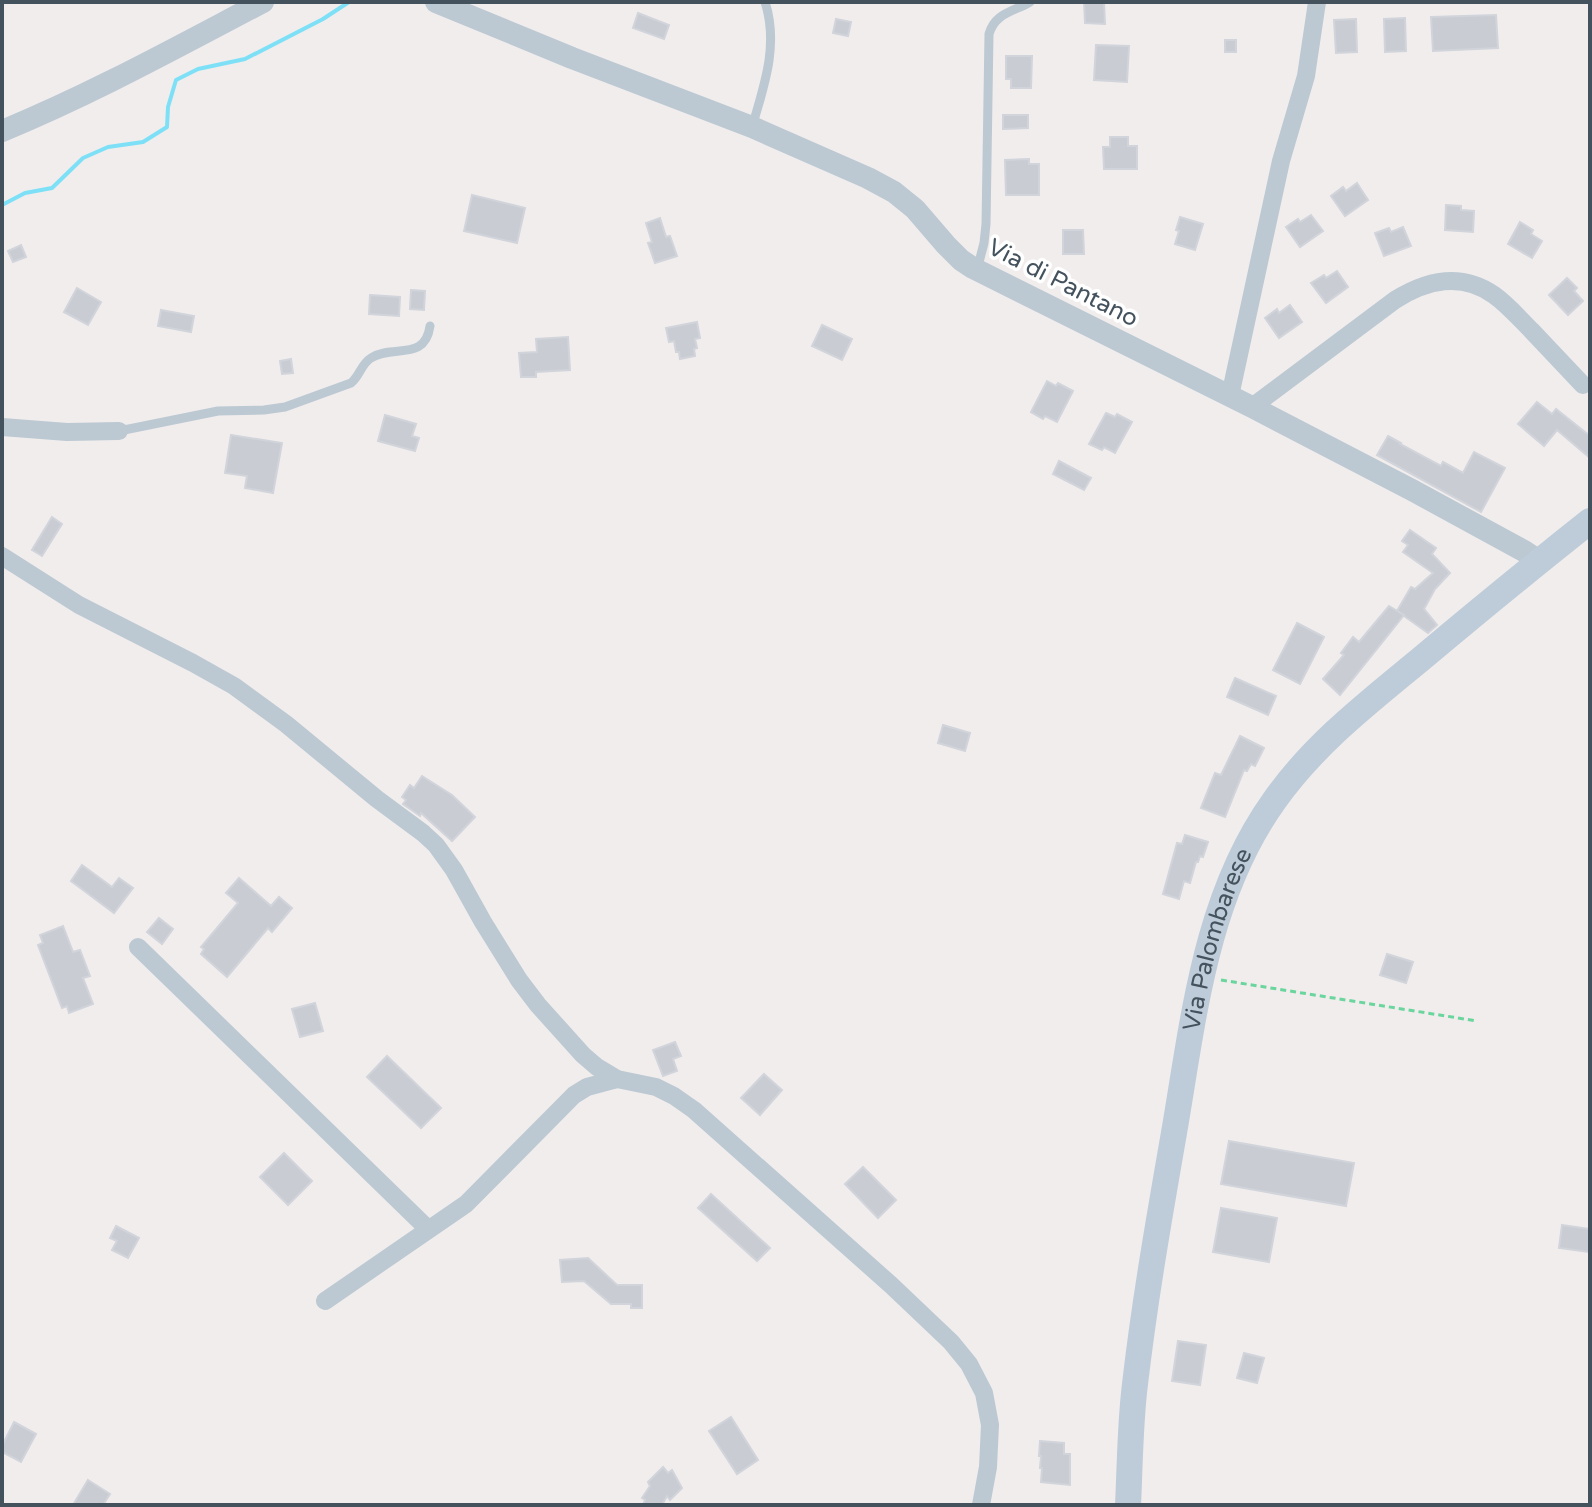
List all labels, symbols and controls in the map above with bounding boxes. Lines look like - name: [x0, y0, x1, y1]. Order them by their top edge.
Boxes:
- street label: Via di Pantano: [983, 233, 1143, 333]
- street label: Via Palombarese: [1177, 843, 1258, 1033]

